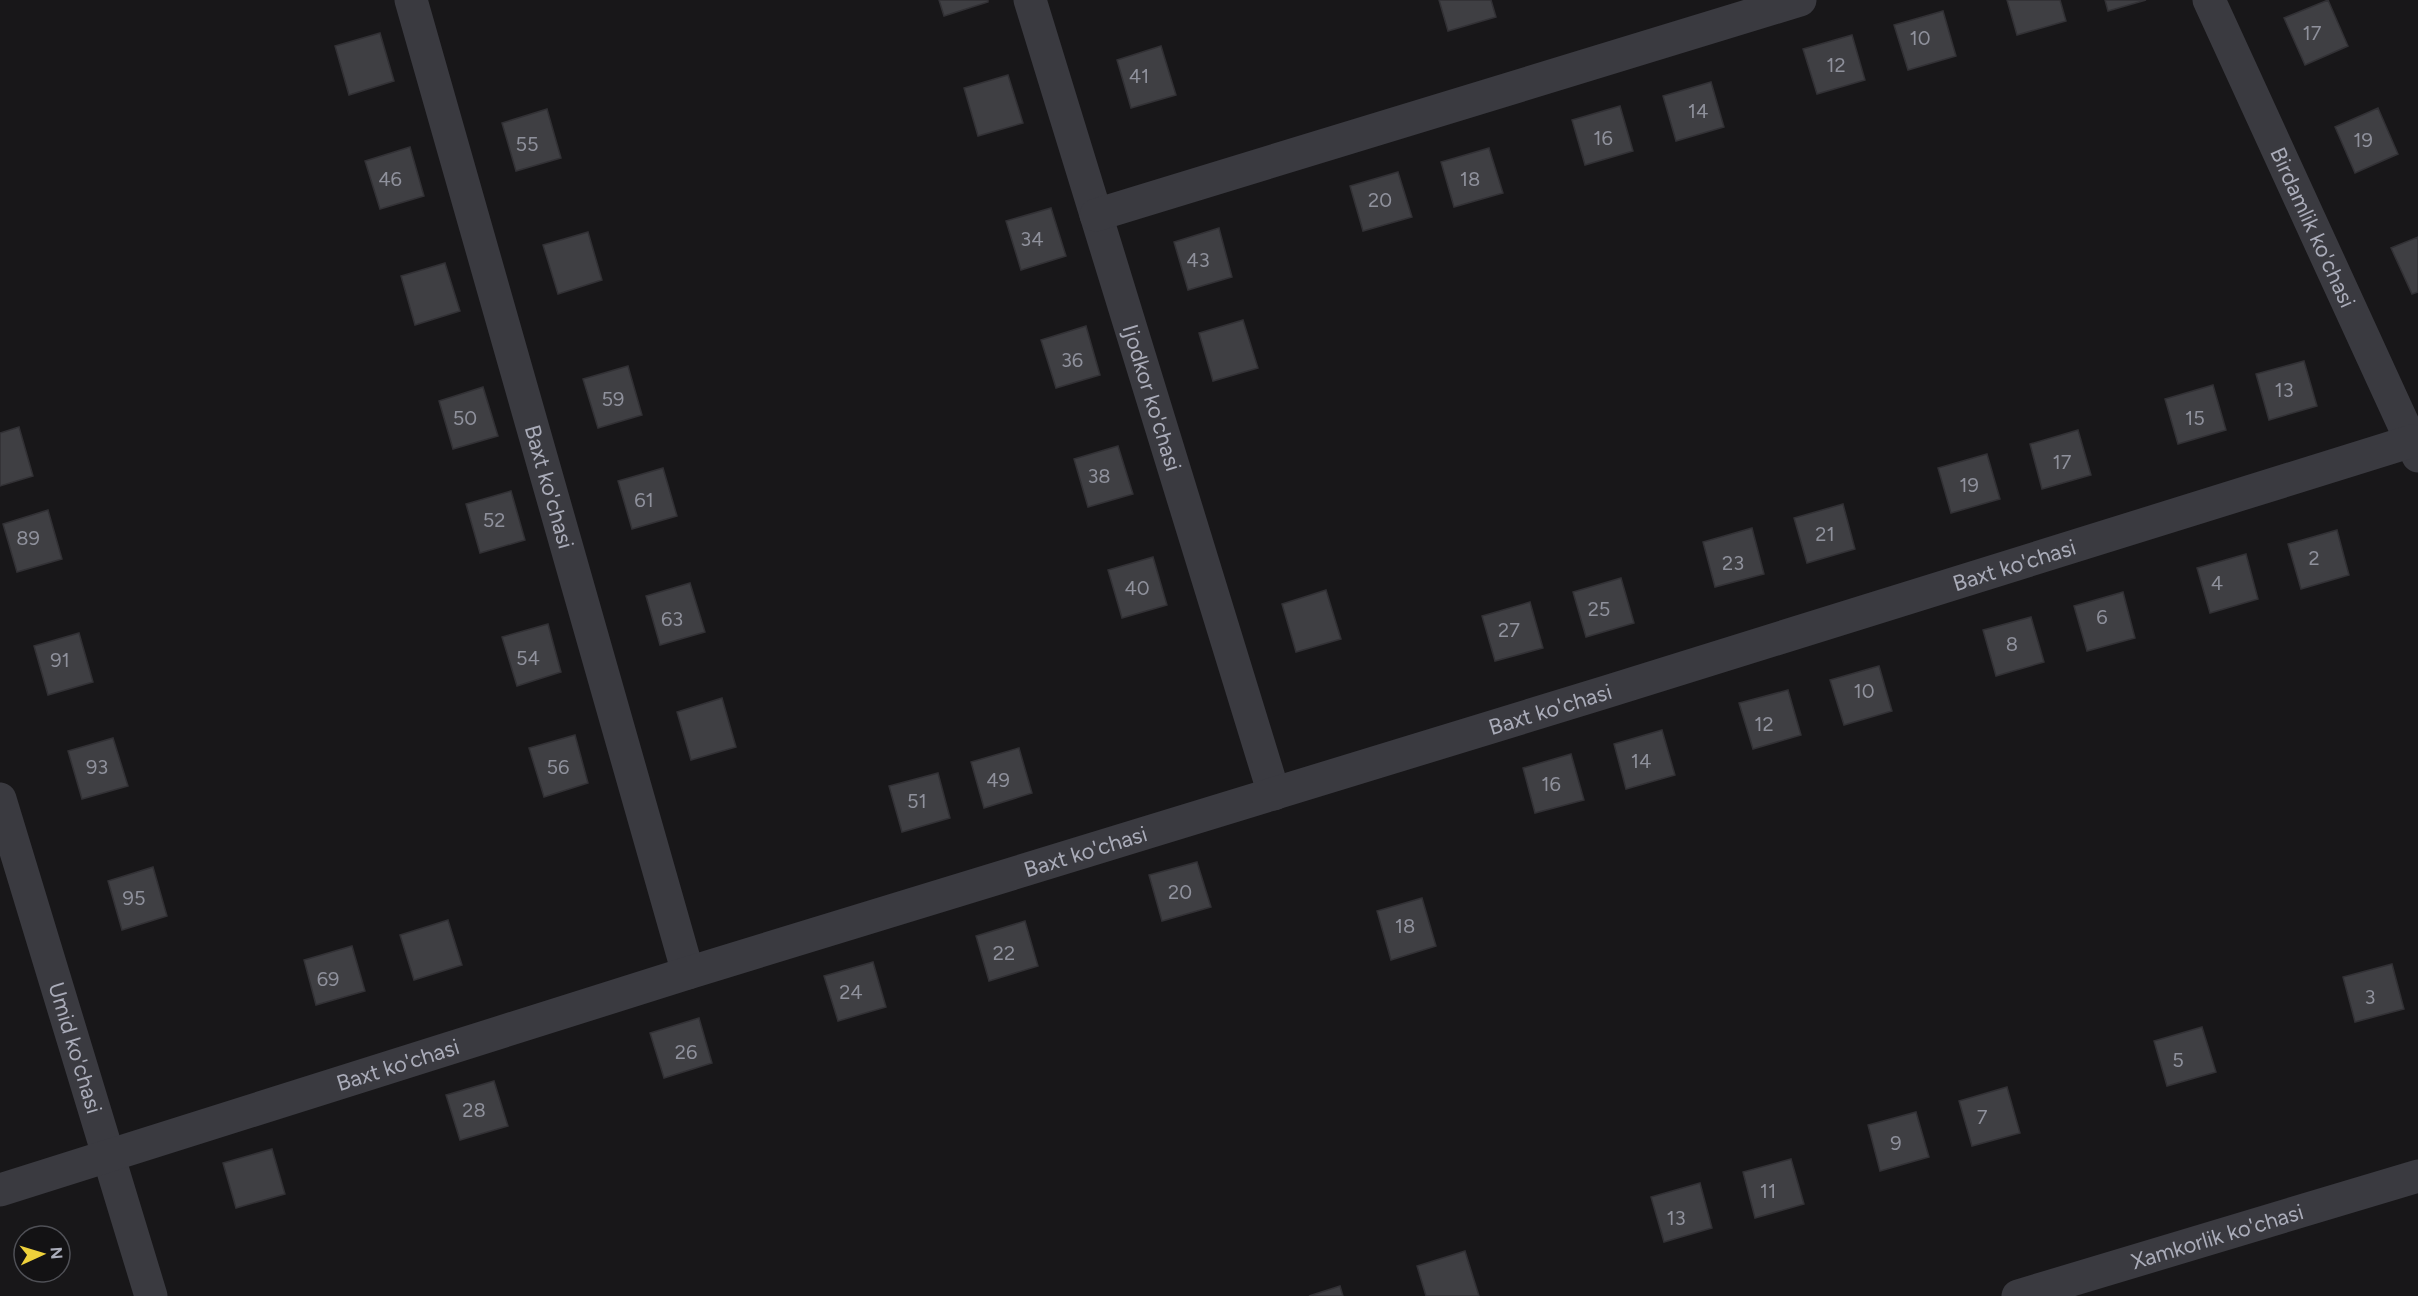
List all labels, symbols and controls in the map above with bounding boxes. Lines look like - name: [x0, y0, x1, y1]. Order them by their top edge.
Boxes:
- house number: 17: [2303, 21, 2322, 45]
- house number: 10: [1909, 26, 1931, 50]
- house number: 12: [1826, 53, 1846, 77]
- house number: 41: [1129, 64, 1149, 88]
- house number: 14: [1688, 99, 1708, 123]
- house number: 16: [1593, 126, 1613, 150]
- house number: 19: [2353, 128, 2373, 152]
- house number: 55: [516, 132, 539, 156]
- street label: Birdamlik ko'chasi: [2264, 143, 2361, 312]
- house number: 46: [378, 167, 402, 191]
- house number: 18: [1460, 167, 1480, 191]
- house number: 20: [1368, 188, 1392, 212]
- house number: 34: [1020, 227, 1044, 251]
- house number: 43: [1186, 248, 1210, 272]
- street label: Ijodkor ko'chasi: [1116, 321, 1187, 474]
- house number: 36: [1061, 348, 1083, 372]
- house number: 13: [2274, 378, 2294, 402]
- house number: 59: [602, 387, 624, 411]
- house number: 50: [453, 406, 477, 430]
- house number: 15: [2185, 406, 2205, 430]
- street label: Baxt ko'chasi: [519, 422, 579, 552]
- house number: 17: [2053, 450, 2072, 474]
- house number: 38: [1087, 464, 1111, 488]
- house number: 19: [1959, 473, 1979, 497]
- house number: 61: [634, 488, 654, 512]
- house number: 52: [483, 508, 505, 532]
- house number: 21: [1815, 522, 1835, 546]
- house number: 89: [16, 526, 40, 550]
- street label: Baxt ko'chasi: [1950, 534, 2079, 597]
- house number: 2: [2308, 546, 2320, 570]
- house number: 23: [1722, 551, 1744, 575]
- house number: 4: [2211, 571, 2223, 595]
- house number: 40: [1124, 576, 1150, 600]
- house number: 25: [1588, 597, 1610, 621]
- house number: 6: [2096, 605, 2108, 629]
- house number: 63: [661, 607, 683, 631]
- house number: 27: [1498, 618, 1520, 642]
- house number: 8: [2006, 632, 2018, 656]
- house number: 54: [516, 646, 540, 670]
- house number: 91: [50, 648, 70, 672]
- street label: Baxt ko'chasi: [1485, 678, 1615, 741]
- house number: 10: [1853, 679, 1875, 703]
- house number: 12: [1754, 712, 1774, 736]
- house number: 14: [1631, 749, 1651, 773]
- house number: 93: [86, 755, 108, 779]
- house number: 56: [547, 755, 569, 779]
- house number: 49: [986, 768, 1010, 792]
- house number: 16: [1541, 772, 1561, 796]
- house number: 51: [907, 789, 927, 813]
- street label: Baxt ko'chasi: [1021, 820, 1150, 883]
- house number: 20: [1168, 880, 1192, 904]
- house number: 95: [123, 886, 145, 910]
- house number: 18: [1395, 914, 1415, 938]
- house number: 22: [993, 941, 1015, 965]
- house number: 69: [317, 967, 339, 991]
- street label: Umid ko'chasi: [42, 979, 108, 1117]
- house number: 24: [839, 980, 863, 1004]
- house number: 3: [2365, 985, 2375, 1009]
- street label: Baxt ko'chasi: [333, 1033, 463, 1097]
- house number: 26: [675, 1040, 697, 1064]
- house number: 5: [2172, 1048, 2184, 1072]
- house number: 28: [462, 1098, 486, 1122]
- house number: 7: [1977, 1105, 1988, 1129]
- house number: 9: [1890, 1131, 1902, 1155]
- house number: 11: [1760, 1179, 1776, 1203]
- street label: Xamkorlik ko'chasi: [2128, 1198, 2307, 1275]
- house number: 13: [1666, 1206, 1686, 1230]
- north arrow: [12, 1224, 72, 1284]
- text: N: [47, 1246, 66, 1260]

